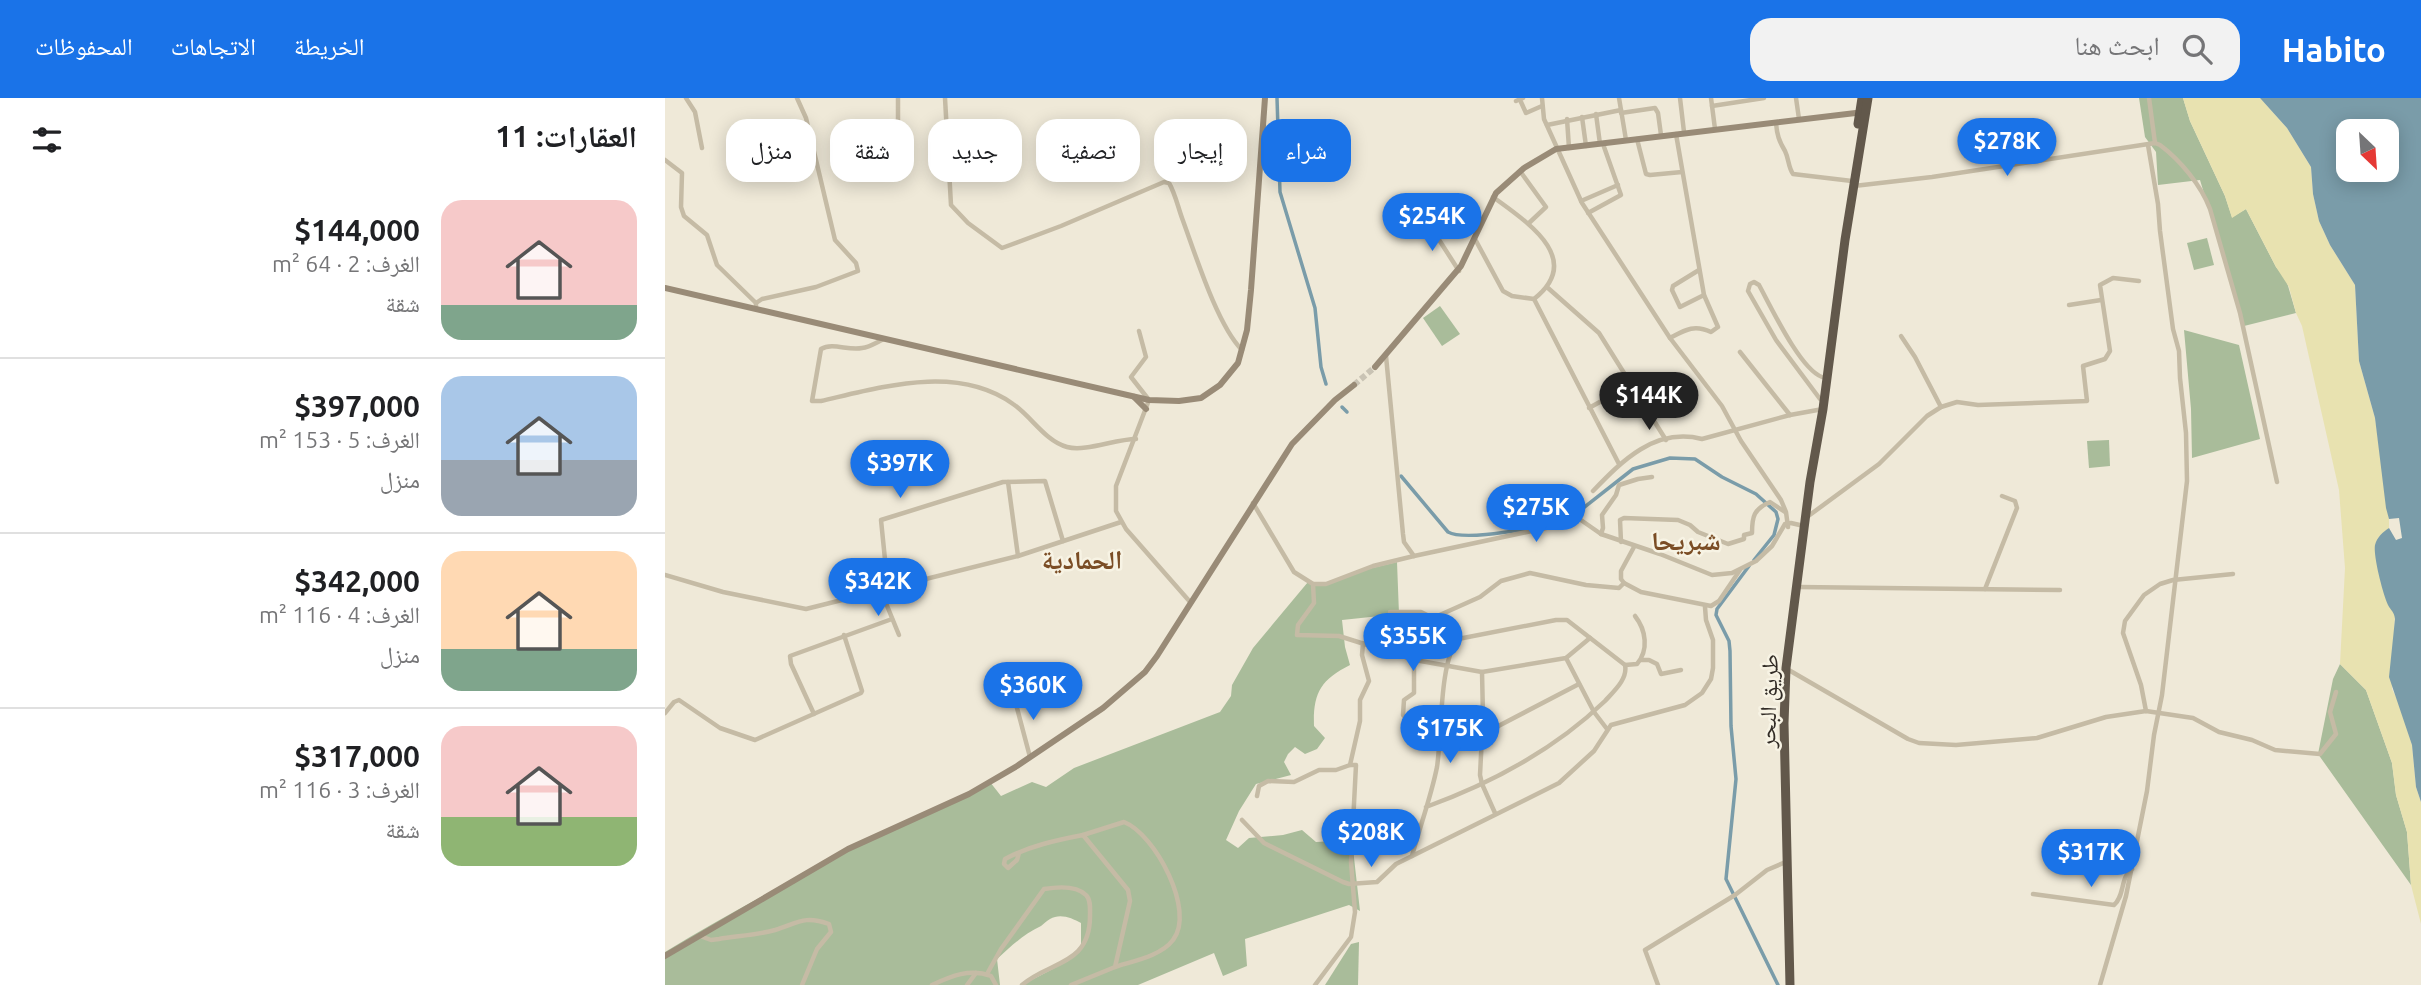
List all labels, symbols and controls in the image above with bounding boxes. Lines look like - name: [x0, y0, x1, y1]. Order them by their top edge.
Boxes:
- search box: [1750, 18, 2240, 81]
- icon: search: [2178, 30, 2216, 68]
- text: ابحث هنا: [2074, 31, 2160, 60]
- text: Habito: [2282, 31, 2386, 68]
- text: المحفوظات: [35, 33, 133, 60]
- text: الاتجاهات: [171, 33, 256, 60]
- text: الخريطة: [294, 33, 365, 60]
- pin: $278K: [1958, 118, 2056, 178]
- text: العقارات: 11: [495, 119, 637, 153]
- chip: منزل: [726, 119, 816, 182]
- chip: شقة: [830, 119, 914, 182]
- chip: جديد: [928, 119, 1022, 182]
- chip: تصفية: [1036, 119, 1140, 182]
- chip: إيجار: [1154, 119, 1247, 182]
- chip: شراء: [1261, 119, 1351, 182]
- north arrow: [2336, 119, 2399, 182]
- map controls: [2336, 119, 2399, 182]
- icon: filters: [28, 121, 66, 159]
- text: $278K: [1973, 128, 2041, 153]
- pin: $254K: [1383, 194, 1481, 253]
- text: $254K: [1398, 203, 1466, 228]
- text: $144,000: [294, 213, 420, 247]
- icon: home: [497, 228, 581, 312]
- text: الغرف: 2 · 64 m²: [272, 251, 420, 276]
- text: شقة: [386, 291, 420, 316]
- pin: $144K: [1600, 372, 1698, 432]
- text: $144K: [1615, 382, 1683, 407]
- text: $397,000: [294, 389, 420, 423]
- icon: home: [497, 404, 581, 488]
- text: الغرف: 5 · 153 m²: [259, 427, 420, 452]
- pin: $397K: [851, 440, 949, 500]
- text: $397K: [866, 450, 934, 475]
- text: منزل: [380, 467, 420, 492]
- pin: $275K: [1487, 484, 1585, 544]
- text: $275K: [1502, 494, 1570, 519]
- district label: شبريحا: [1651, 526, 1721, 555]
- district label: الحمادية: [1042, 545, 1122, 574]
- pin: $342K: [829, 559, 927, 618]
- text: $342,000: [294, 564, 420, 598]
- text: $342K: [844, 568, 912, 593]
- icon: home: [497, 579, 581, 663]
- text: الغرف: 4 · 116 m²: [259, 602, 420, 627]
- pin: $355K: [1364, 614, 1462, 673]
- text: $355K: [1379, 623, 1447, 648]
- text: منزل: [380, 642, 420, 667]
- street label: طريق البحر: [1754, 654, 1784, 750]
- pin: $360K: [984, 662, 1082, 722]
- text: $360K: [999, 672, 1067, 697]
- pin: $175K: [1401, 706, 1499, 765]
- text: $175K: [1416, 715, 1484, 740]
- text: $317,000: [294, 739, 420, 773]
- icon: home: [497, 754, 581, 838]
- text: الغرف: 3 · 116 m²: [259, 777, 420, 802]
- pin: $208K: [1322, 810, 1420, 869]
- text: شقة: [386, 817, 420, 842]
- text: $208K: [1337, 819, 1405, 844]
- pin: $317K: [2042, 830, 2140, 889]
- text: $317K: [2057, 839, 2125, 864]

